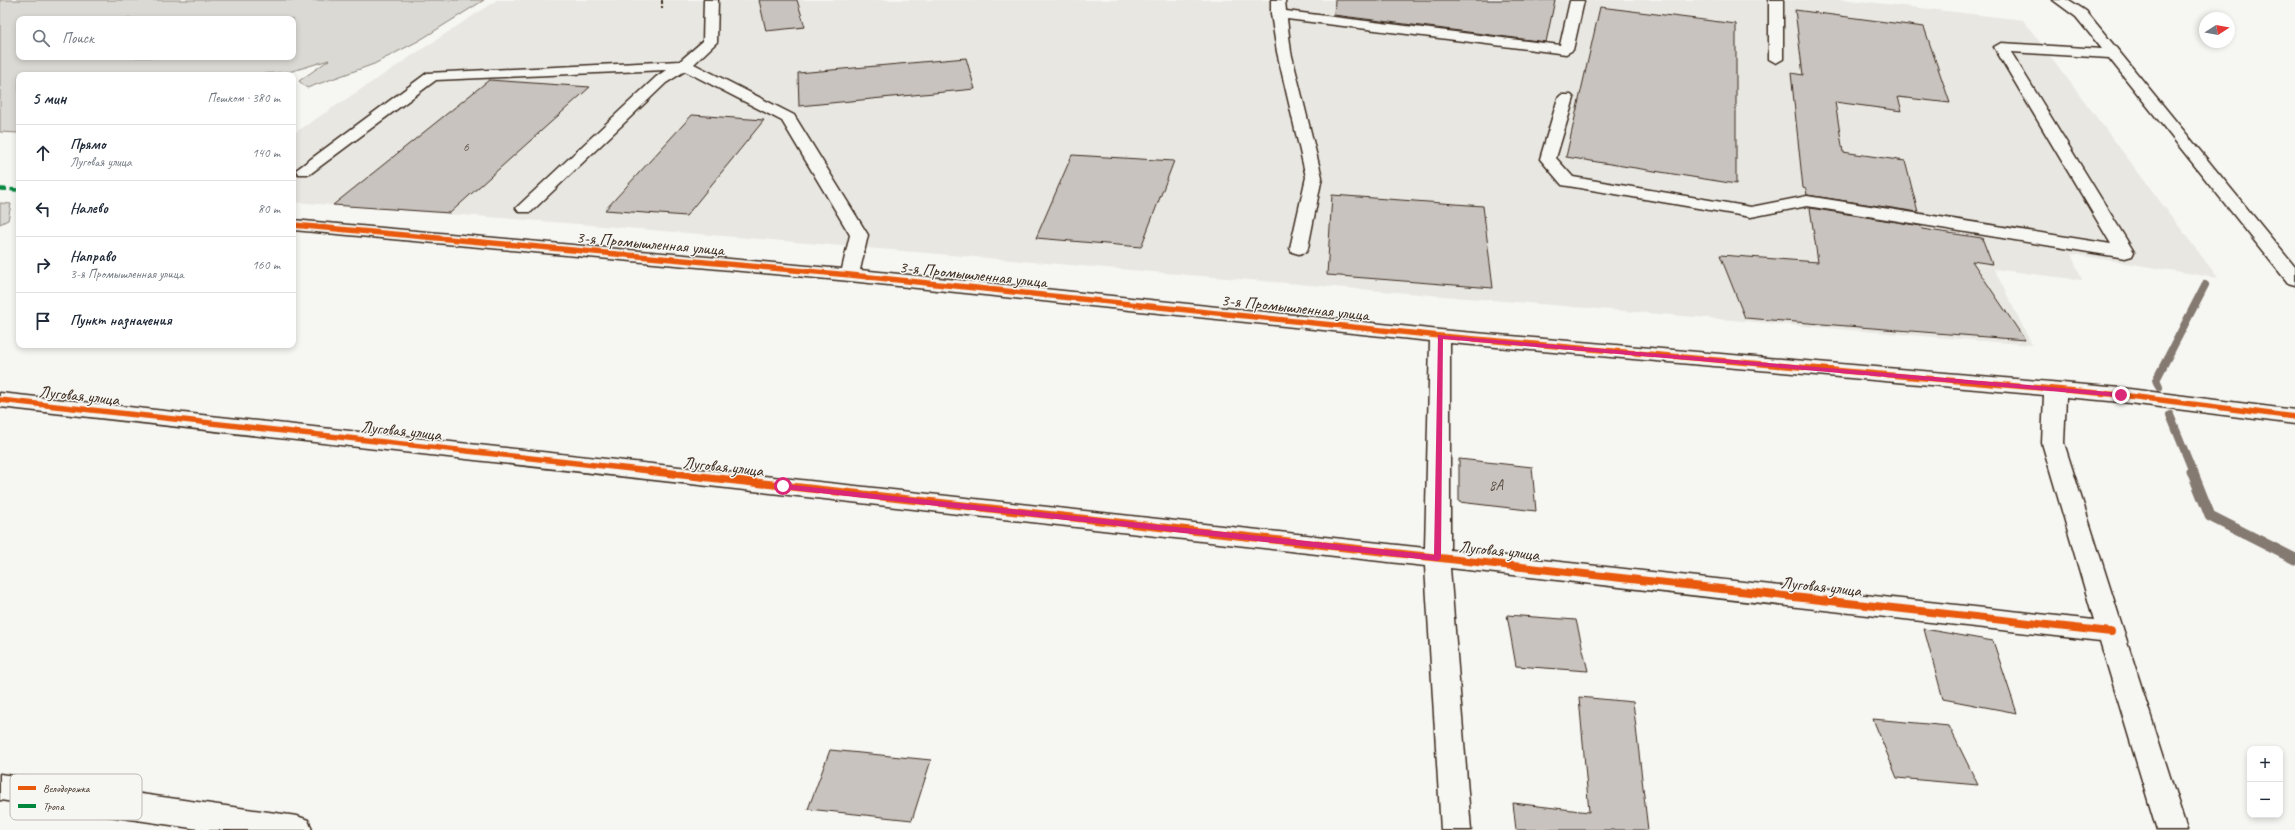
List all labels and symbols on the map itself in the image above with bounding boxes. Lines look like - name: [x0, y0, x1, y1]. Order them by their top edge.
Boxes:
- north arrow: [2199, 12, 2235, 48]
- house number: 6: [463, 139, 470, 155]
- street label: 3-я Промышленная улица: [575, 227, 727, 261]
- street label: 3-я Промышленная улица: [898, 256, 1050, 293]
- street label: 3-я Промышленная улица: [1220, 289, 1372, 326]
- street label: Луговая улица: [38, 381, 122, 410]
- route end: [2112, 386, 2130, 404]
- street label: Луговая улица: [360, 416, 444, 445]
- street label: Луговая улица: [682, 452, 766, 481]
- house number: 8А: [1489, 476, 1505, 495]
- route start: [774, 477, 792, 495]
- street label: Луговая улица: [1458, 536, 1542, 565]
- street label: Луговая улица: [1780, 572, 1864, 601]
- legend: [10, 774, 142, 820]
- text: Велодорожка: [43, 781, 90, 795]
- text: Тропа: [43, 799, 64, 813]

